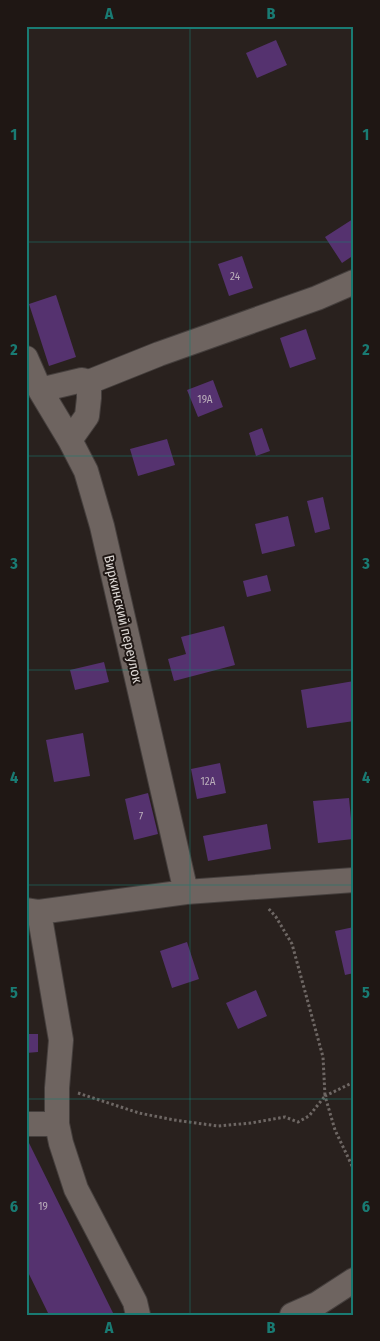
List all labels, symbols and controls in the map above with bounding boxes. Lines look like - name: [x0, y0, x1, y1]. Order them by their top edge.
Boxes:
- text: A: [104, 4, 114, 23]
- text: B: [267, 4, 276, 23]
- text: 1: [11, 125, 17, 144]
- text: 1: [363, 125, 369, 144]
- house number: 24: [230, 270, 241, 283]
- text: 2: [9, 340, 18, 359]
- text: 2: [361, 340, 370, 359]
- house number: 19А: [197, 393, 213, 406]
- street label: Виркинский переулок: [100, 553, 146, 685]
- text: 3: [9, 554, 18, 573]
- text: 3: [361, 554, 370, 573]
- text: 4: [10, 768, 18, 787]
- text: 4: [362, 768, 370, 787]
- house number: 12А: [201, 775, 216, 788]
- house number: 7: [139, 810, 144, 823]
- text: 5: [10, 983, 18, 1002]
- text: 5: [362, 983, 370, 1002]
- text: 6: [10, 1197, 18, 1216]
- text: 6: [362, 1197, 370, 1216]
- house number: 19: [38, 1200, 48, 1213]
- text: A: [104, 1318, 114, 1337]
- text: B: [267, 1318, 276, 1337]

